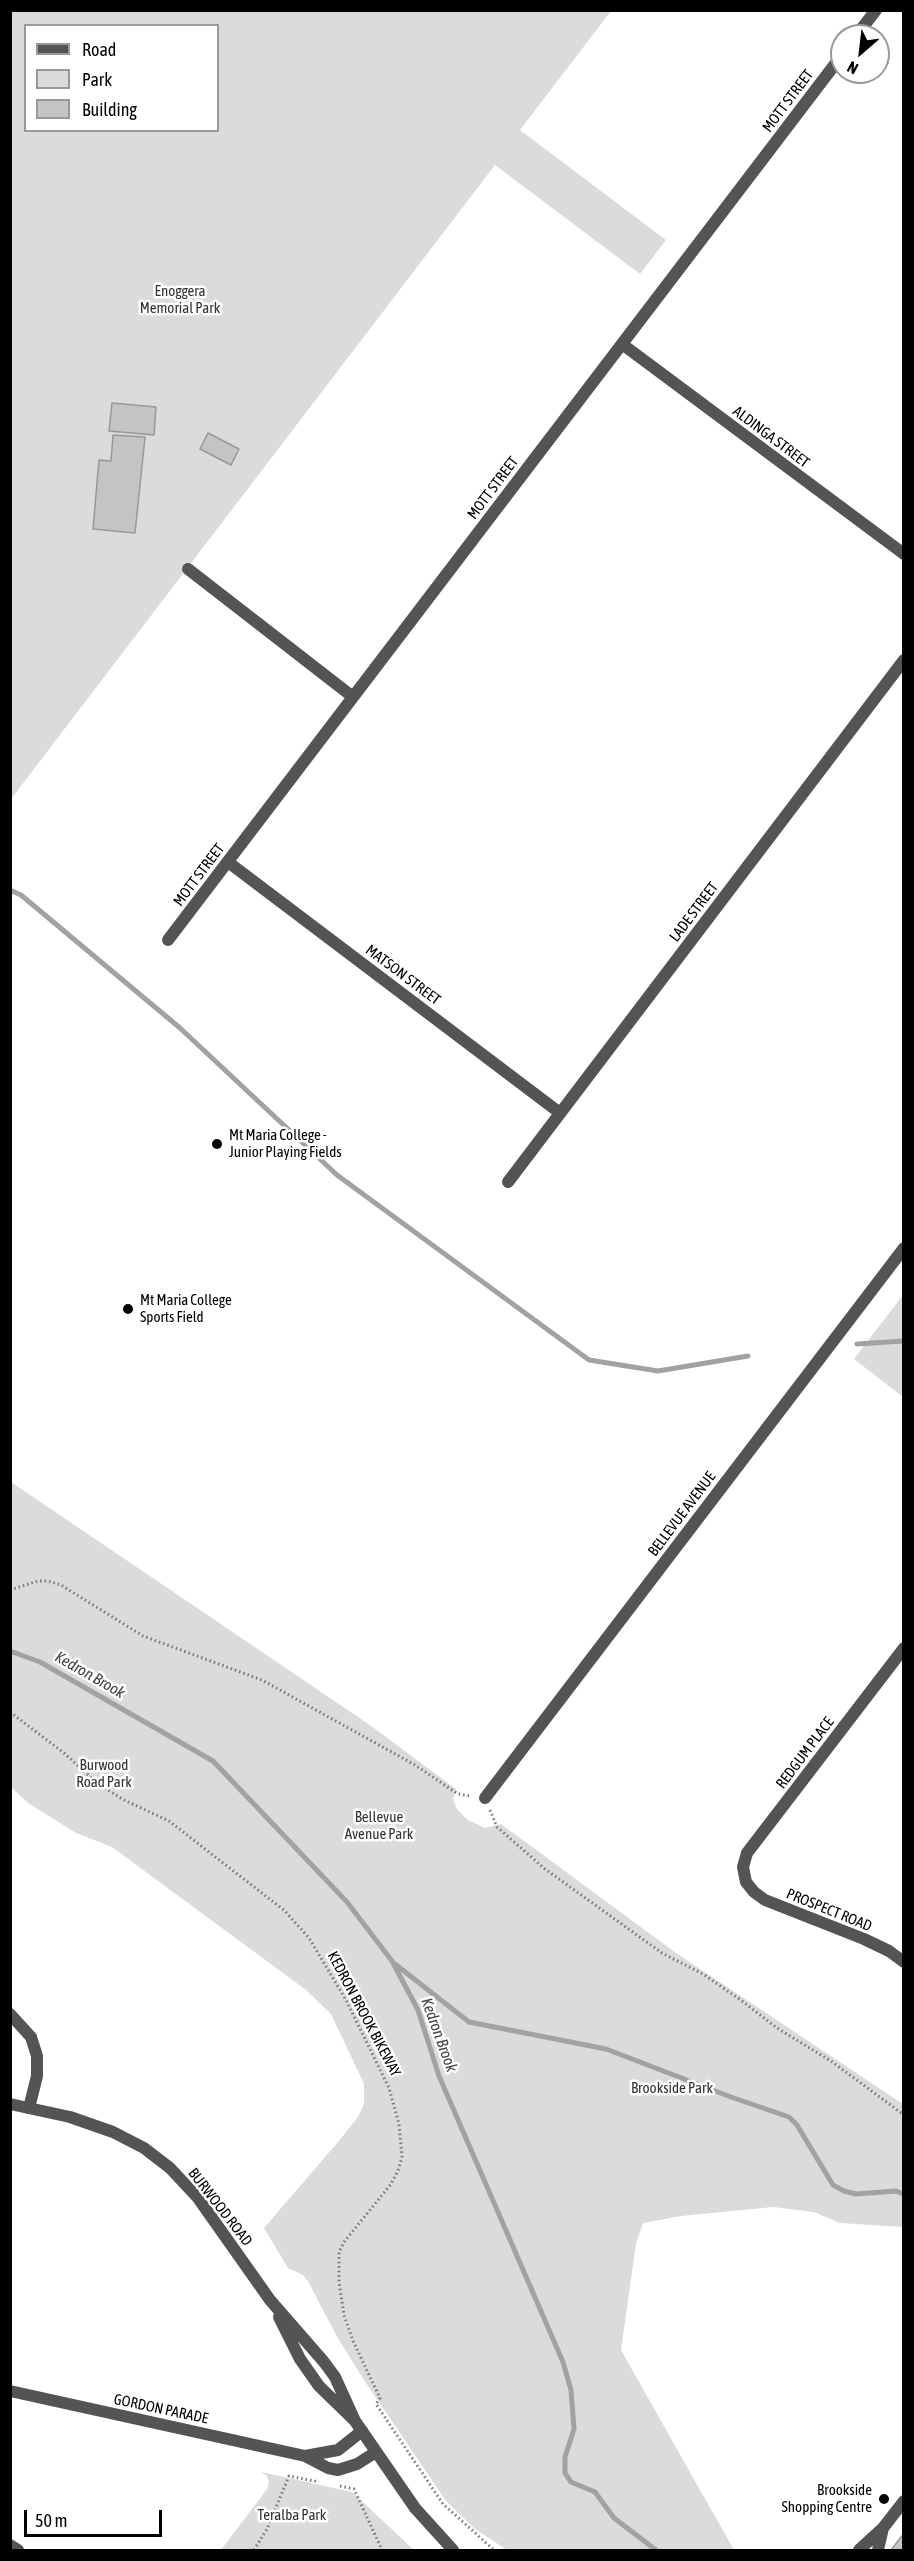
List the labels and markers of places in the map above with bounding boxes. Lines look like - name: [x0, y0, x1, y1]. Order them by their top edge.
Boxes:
- place label: Mt Maria College - Junior Playing Fields: [229, 1126, 342, 1161]
- marker: Mt Maria College - Junior Playing Fields: [210, 1137, 224, 1151]
- place label: Mt Maria College Sports Field: [140, 1291, 232, 1326]
- marker: Mt Maria College Sports Field: [121, 1302, 135, 1316]
- place label: Brookside Shopping Centre: [782, 2481, 872, 2516]
- marker: Brookside Shopping Centre: [877, 2492, 891, 2506]

